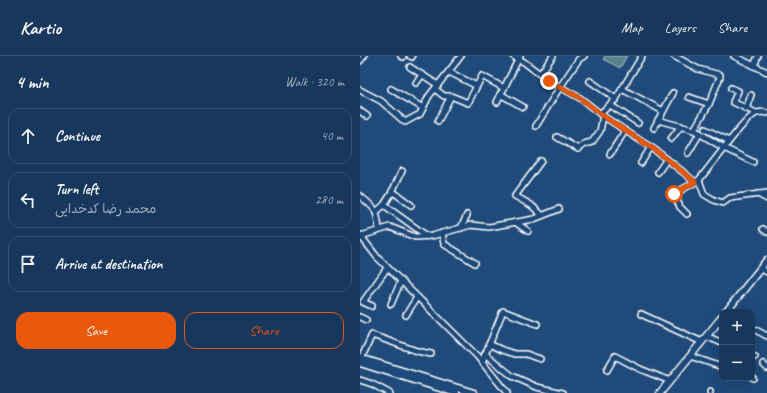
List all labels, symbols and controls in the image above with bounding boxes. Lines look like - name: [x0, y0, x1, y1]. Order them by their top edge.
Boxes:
- text: Kartio: [20, 16, 61, 40]
- text: Map: [621, 19, 643, 36]
- text: Layers: [665, 19, 696, 36]
- text: Share: [718, 19, 747, 36]
- text: 4 min: [16, 72, 49, 93]
- route end: [540, 72, 558, 90]
- text: Walk · 320 m: [285, 74, 344, 90]
- icon: ahead: [17, 125, 39, 147]
- text: Continue: [55, 127, 100, 146]
- text: 40 m: [321, 128, 343, 144]
- text: Turn left: [55, 180, 98, 199]
- route start: [665, 185, 683, 203]
- icon: left: [17, 189, 39, 211]
- text: 280 m: [315, 192, 343, 208]
- text: محمد رضا کدخدایی: [55, 201, 156, 217]
- icon: arrive: [17, 253, 39, 275]
- text: Arrive at destination: [55, 255, 162, 274]
- map controls: [719, 309, 755, 381]
- button: +: [719, 309, 755, 345]
- button: Save: [16, 312, 176, 349]
- button: Share: [184, 312, 344, 349]
- button: −: [719, 345, 755, 381]

